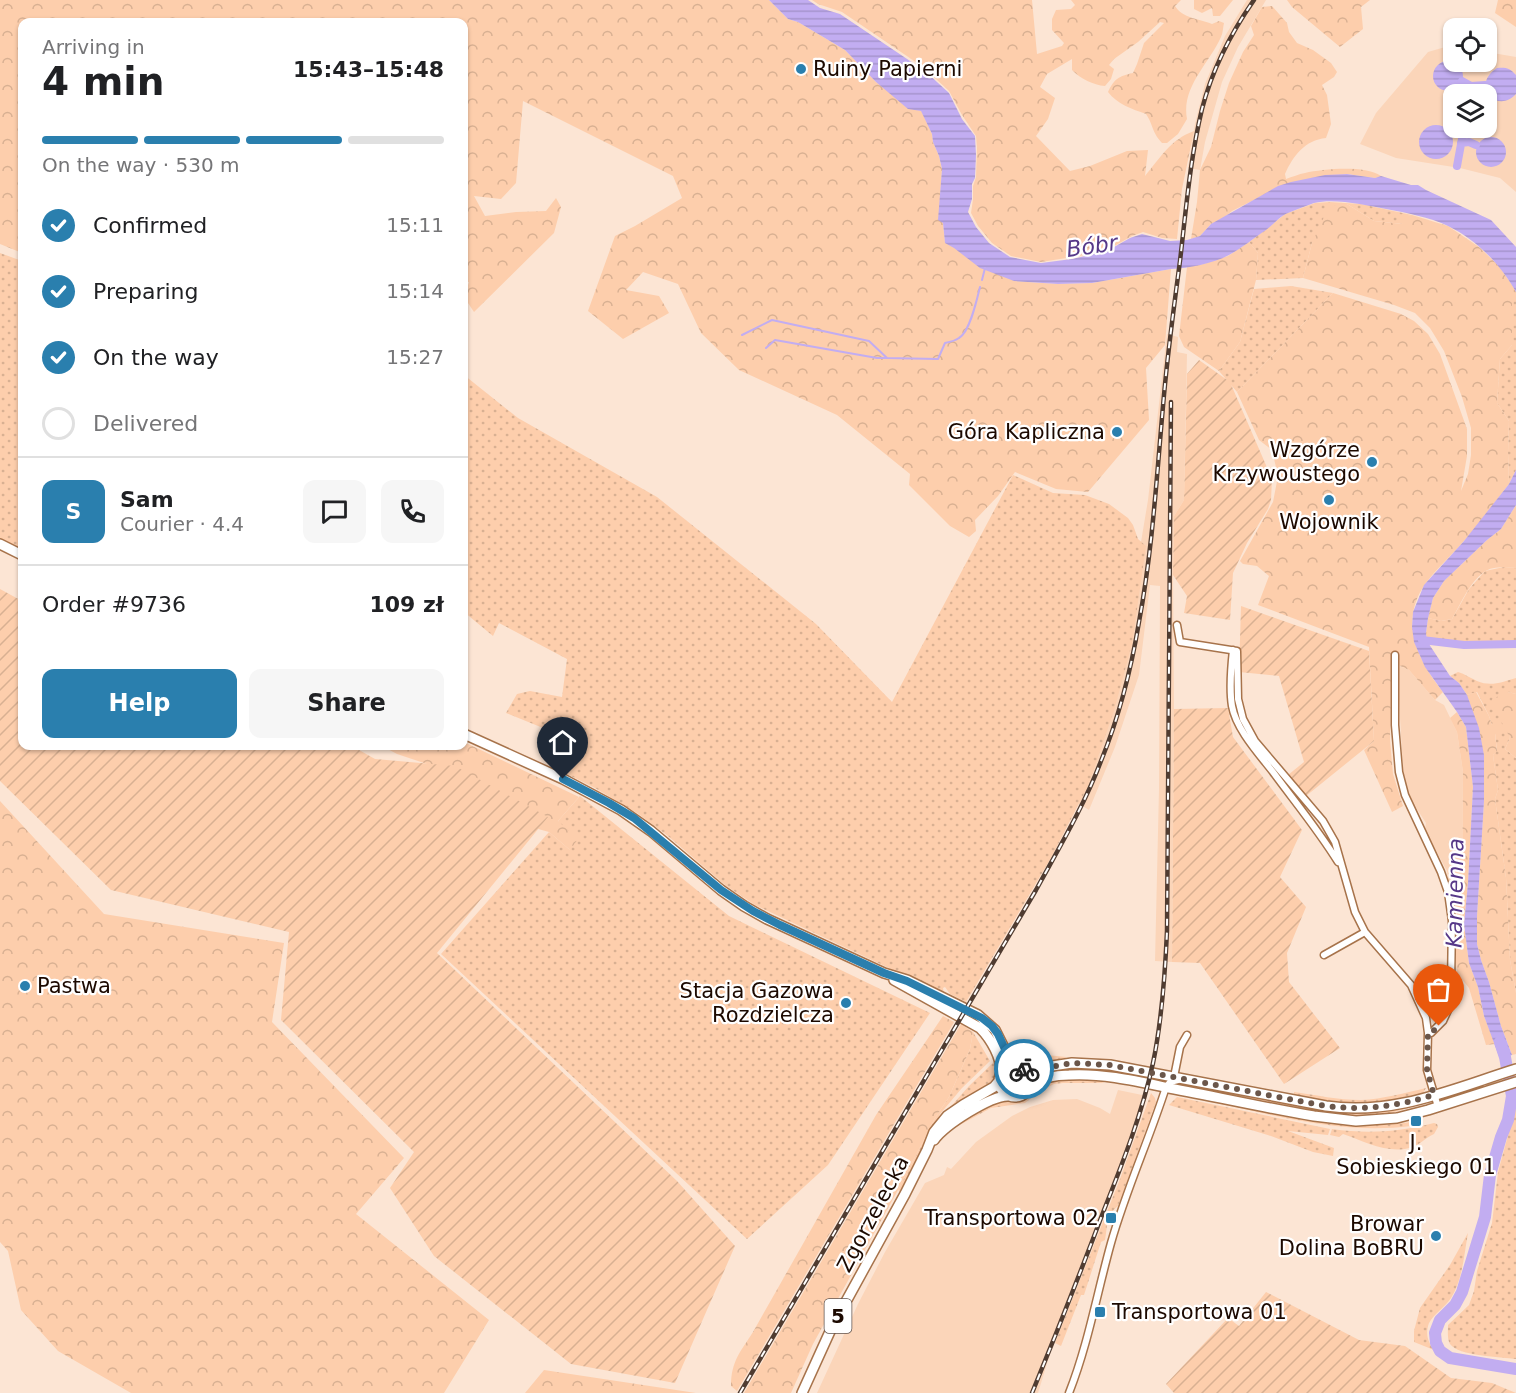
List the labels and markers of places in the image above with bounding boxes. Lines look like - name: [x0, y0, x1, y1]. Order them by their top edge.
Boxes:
- place label: Ruiny Papierni: [813, 57, 962, 81]
- marker: Ruiny Papierni: [794, 62, 808, 76]
- place label: Góra Kapliczna: [948, 420, 1105, 444]
- marker: Góra Kapliczna: [1110, 425, 1124, 439]
- place label: Wzgórze Krzywoustego: [1213, 438, 1360, 486]
- marker: Wzgórze Krzywoustego: [1365, 455, 1379, 469]
- marker: Wojownik: [1322, 493, 1336, 507]
- place label: Wojownik: [1279, 510, 1380, 534]
- pin: [537, 717, 588, 779]
- pin: [1413, 964, 1464, 1026]
- place label: Pastwa: [37, 974, 111, 998]
- marker: Pastwa: [18, 979, 32, 993]
- place label: Stacja Gazowa Rozdzielcza: [680, 979, 834, 1027]
- marker: Stacja Gazowa Rozdzielcza: [839, 996, 853, 1010]
- marker: J. Sobieskiego 01: [1409, 1114, 1423, 1128]
- place label: J. Sobieskiego 01: [1336, 1131, 1496, 1179]
- place label: Transportowa 02: [923, 1206, 1099, 1230]
- marker: Transportowa 02: [1104, 1211, 1118, 1225]
- place label: Browar Dolina BoBRU: [1279, 1212, 1424, 1260]
- marker: Browar Dolina BoBRU: [1429, 1229, 1443, 1243]
- place label: Transportowa 01: [1111, 1300, 1287, 1324]
- marker: Transportowa 01: [1093, 1305, 1107, 1319]

